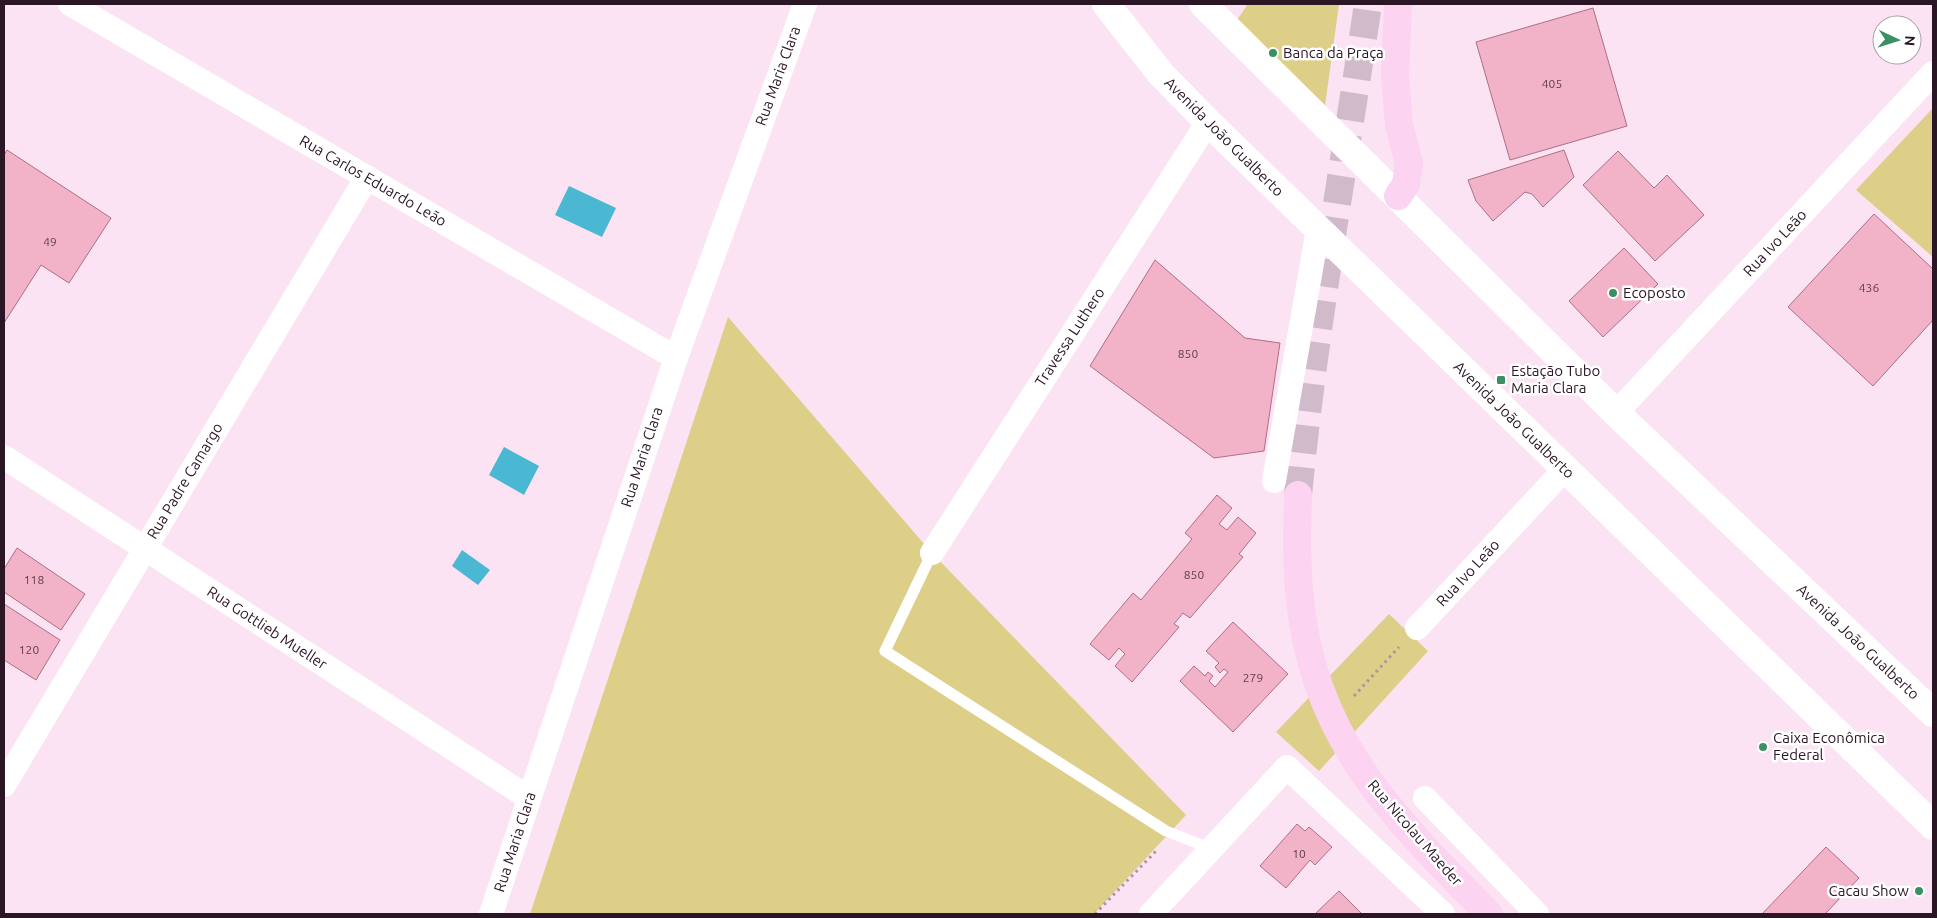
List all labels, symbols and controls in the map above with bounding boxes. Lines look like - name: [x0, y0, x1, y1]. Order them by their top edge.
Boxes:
- north arrow: [1872, 15, 1922, 65]
- street label: Rua Maria Clara: [752, 24, 803, 128]
- text: N: [1902, 35, 1918, 47]
- place label: Banca da Praça: [1283, 44, 1384, 61]
- marker: Banca da Praça: [1267, 47, 1279, 59]
- street label: Avenida João Gualberto: [1161, 74, 1287, 200]
- house number: 405: [1542, 77, 1562, 90]
- street label: Rua Carlos Eduardo Leão: [297, 132, 450, 230]
- street label: Rua Ivo Leão: [1740, 206, 1810, 279]
- house number: 49: [43, 235, 57, 248]
- house number: 436: [1859, 281, 1879, 294]
- street label: Travessa Luthero: [1031, 284, 1108, 389]
- place label: Ecoposto: [1623, 284, 1686, 301]
- marker: Ecoposto: [1607, 287, 1619, 299]
- house number: 850: [1178, 347, 1198, 360]
- street label: Avenida João Gualberto: [1451, 358, 1578, 482]
- place label: Estação Tubo Maria Clara: [1511, 362, 1600, 396]
- marker: Estação Tubo Maria Clara: [1495, 374, 1507, 386]
- street label: Rua Maria Clara: [617, 405, 666, 509]
- street label: Rua Padre Camargo: [143, 420, 226, 542]
- street label: Rua Ivo Leão: [1433, 536, 1503, 609]
- house number: 850: [1184, 568, 1204, 581]
- house number: 118: [24, 573, 44, 586]
- street label: Avenida João Gualberto: [1794, 581, 1923, 703]
- street label: Rua Gottlieb Mueller: [204, 583, 331, 673]
- house number: 120: [19, 643, 39, 656]
- house number: 279: [1243, 671, 1263, 684]
- place label: Caixa Econômica Federal: [1773, 729, 1885, 763]
- marker: Caixa Econômica Federal: [1757, 741, 1769, 753]
- street label: Rua Nicolau Maeder: [1365, 776, 1466, 889]
- street label: Rua Maria Clara: [490, 790, 539, 894]
- house number: 10: [1292, 847, 1306, 860]
- place label: Cacau Show: [1829, 882, 1909, 899]
- marker: Cacau Show: [1913, 885, 1925, 897]

